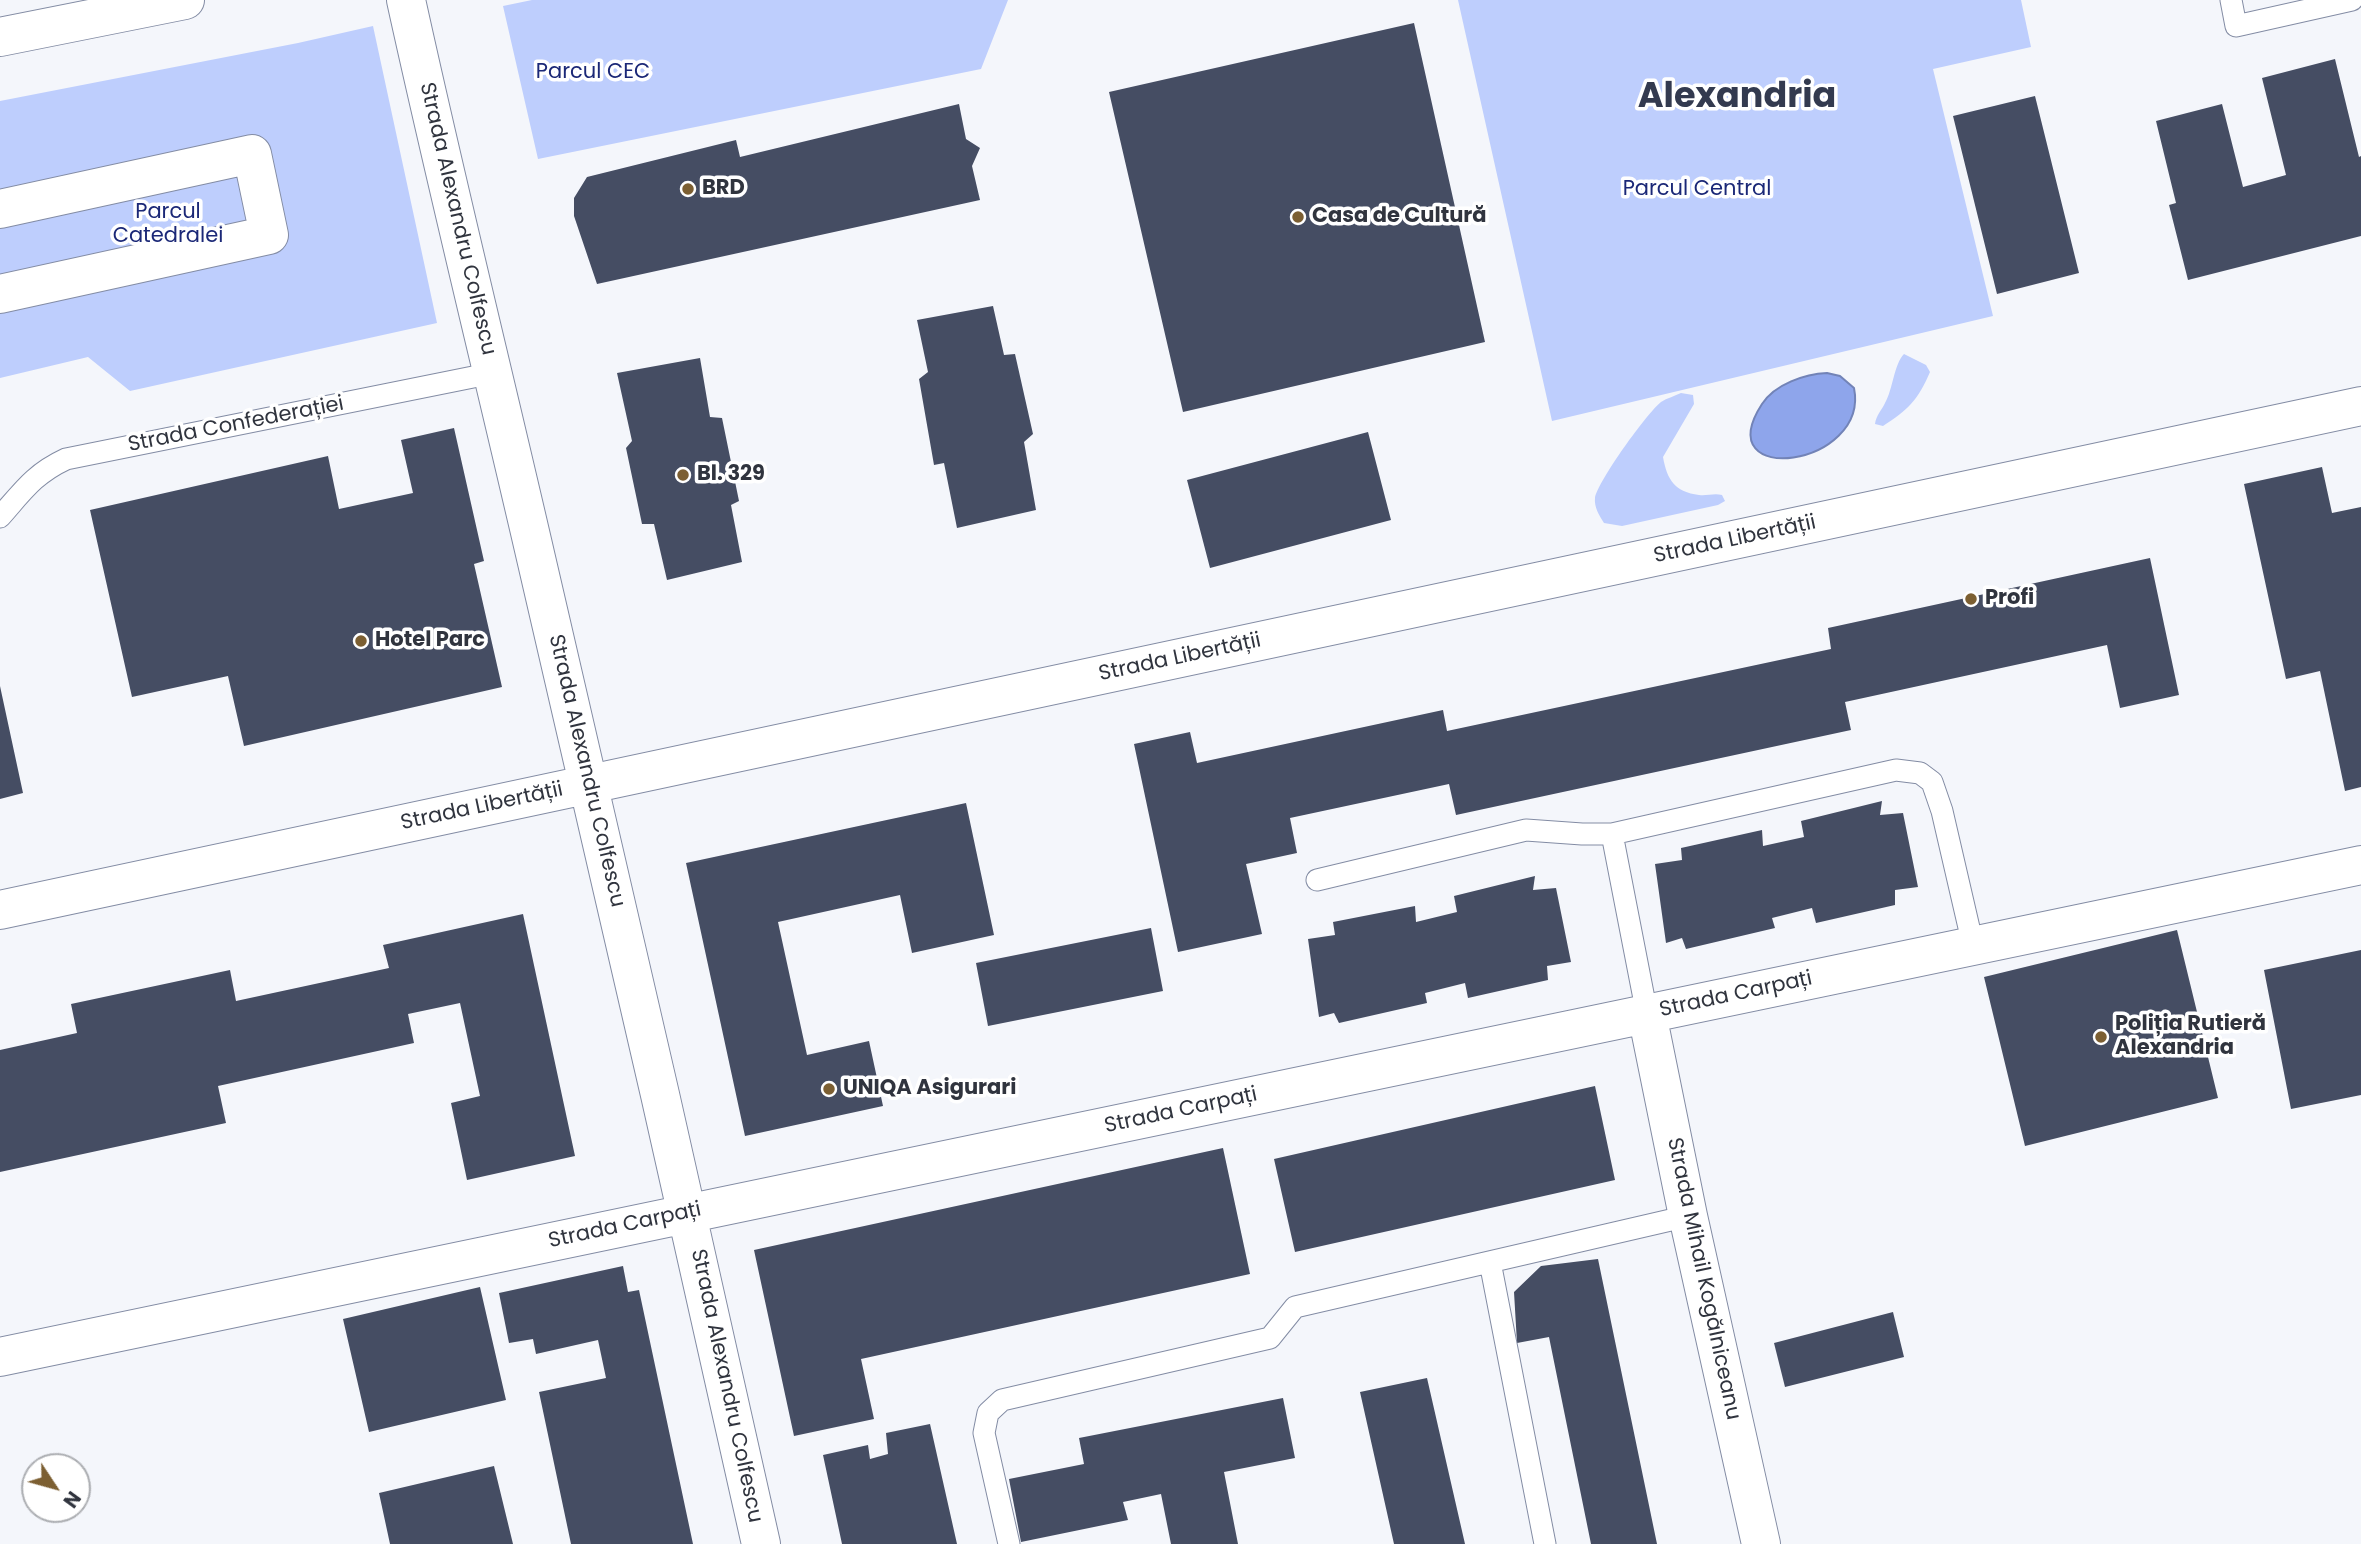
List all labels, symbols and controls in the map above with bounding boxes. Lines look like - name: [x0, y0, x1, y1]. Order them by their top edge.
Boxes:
- park label: Parcul CEC: [536, 60, 650, 86]
- district label: Alexandria: [1638, 77, 1836, 119]
- street label: Strada Alexandru Colfescu: [413, 80, 501, 358]
- place label: BRD: [702, 176, 745, 202]
- park label: Parcul Central: [1623, 177, 1771, 203]
- marker: BRD: [680, 181, 696, 197]
- park label: Parcul Catedralei: [113, 200, 223, 250]
- place label: Casa de Cultură: [1312, 204, 1487, 230]
- marker: Casa de Cultură: [1290, 209, 1306, 225]
- street label: Strada Confederației: [126, 392, 346, 458]
- place label: Bl. 329: [697, 462, 765, 488]
- marker: Bl. 329: [675, 467, 691, 483]
- street label: Strada Libertății: [1652, 511, 1818, 569]
- place label: Profi: [1985, 586, 2034, 612]
- marker: Profi: [1963, 591, 1979, 607]
- place label: Hotel Parc: [375, 628, 485, 654]
- street label: Strada Libertății: [1097, 629, 1263, 687]
- street label: Strada Alexandru Colfescu: [542, 632, 630, 910]
- marker: Hotel Parc: [353, 633, 369, 649]
- street label: Strada Libertății: [399, 778, 565, 836]
- street label: Strada Carpați: [1657, 967, 1815, 1023]
- place label: Poliția Rutieră Alexandria: [2115, 1012, 2266, 1062]
- marker: Poliția Rutieră Alexandria: [2093, 1029, 2109, 1045]
- place label: UNIQA Asigurari: [843, 1076, 1017, 1102]
- marker: UNIQA Asigurari: [821, 1081, 837, 1097]
- street label: Strada Carpați: [1102, 1083, 1260, 1139]
- street label: Strada Mihail Kogălniceanu: [1661, 1136, 1745, 1422]
- street label: Strada Carpați: [546, 1198, 704, 1254]
- street label: Strada Alexandru Colfescu: [685, 1247, 767, 1525]
- north arrow: [21, 1453, 91, 1523]
- text: N: [57, 1486, 87, 1513]

